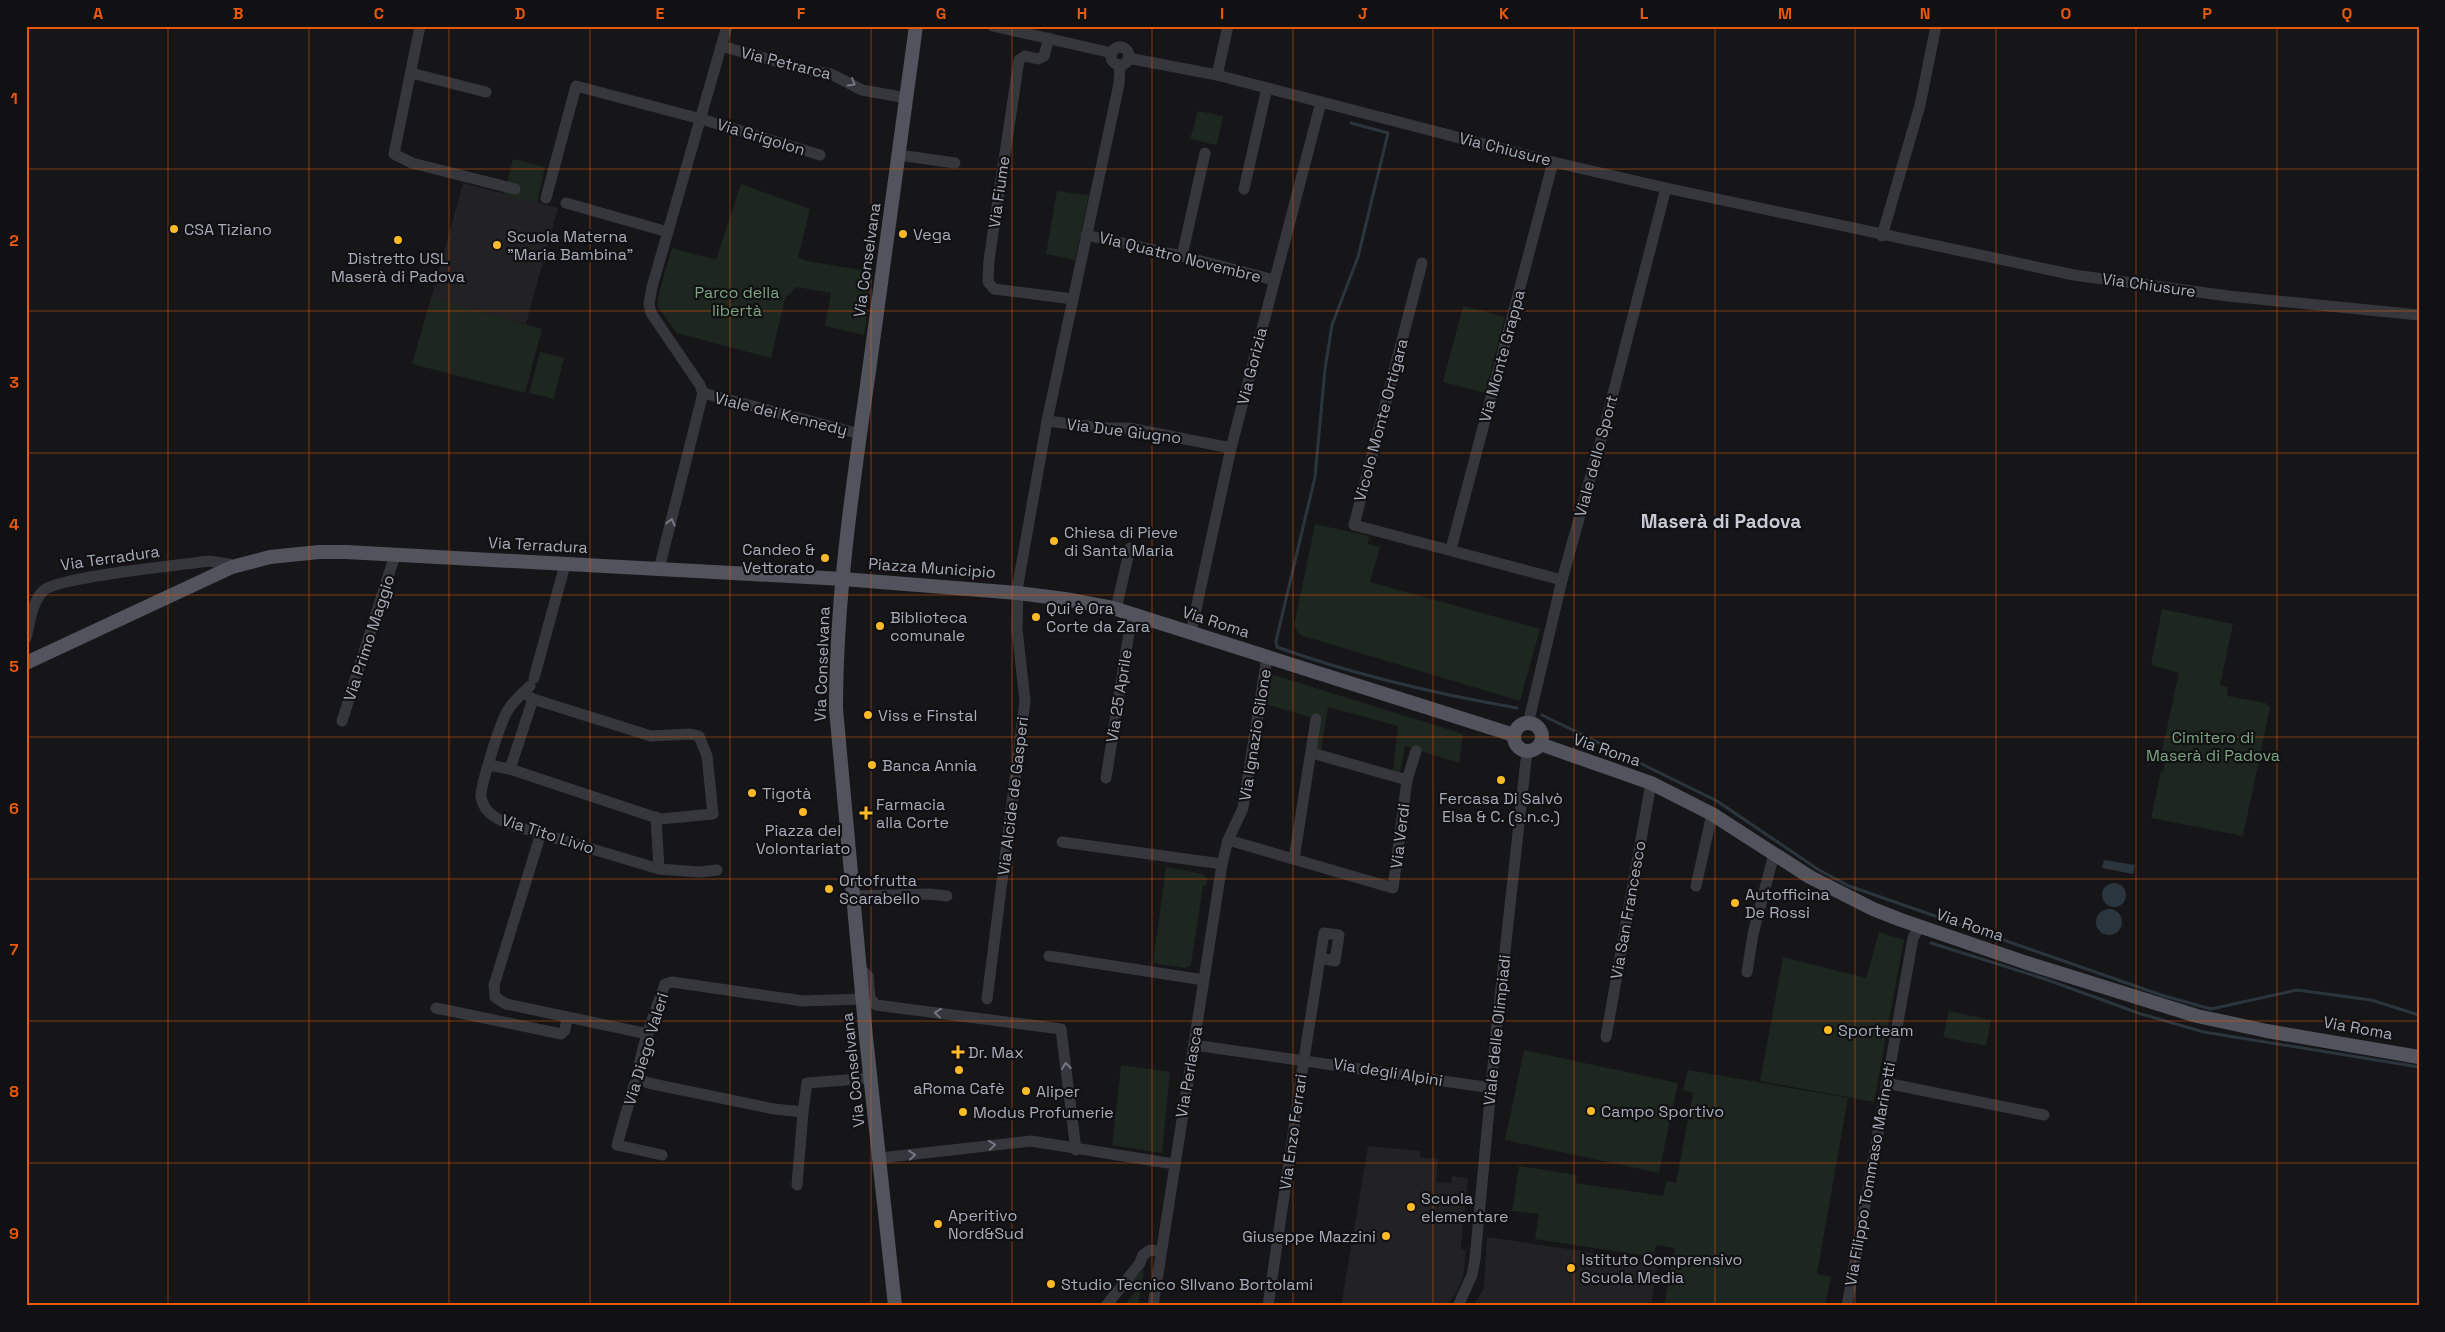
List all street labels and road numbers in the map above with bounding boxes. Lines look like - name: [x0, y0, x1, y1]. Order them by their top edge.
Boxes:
- street label: Via Petrarca: [739, 42, 833, 84]
- street label: Via Grigolon: [714, 114, 808, 160]
- street label: Via Chiusure: [1457, 127, 1553, 171]
- street label: Via Fiume: [984, 155, 1014, 229]
- street label: Via Conselvana: [849, 201, 885, 319]
- street label: Via Quattro Novembre: [1097, 227, 1263, 287]
- street label: Via Chiusure: [2101, 268, 2197, 302]
- street label: Via Monte Grappa: [1474, 287, 1530, 425]
- street label: Via Gorizia: [1232, 325, 1272, 407]
- street label: Vicolo Monte Ortigara: [1349, 336, 1413, 504]
- street label: Viale dei Kennedy: [712, 387, 850, 441]
- street label: Viale dello Sport: [1570, 393, 1622, 519]
- street label: Via Due Giugno: [1065, 414, 1183, 448]
- street label: Via Terradura: [488, 532, 588, 558]
- street label: Via Terradura: [59, 541, 161, 575]
- street label: Piazza Municipio: [868, 553, 996, 583]
- street label: Via Primo Maggio: [339, 572, 399, 704]
- street label: Via Roma: [1179, 601, 1253, 643]
- street label: Via Conselvana: [809, 606, 835, 722]
- street label: Via 25 Aprile: [1101, 648, 1137, 744]
- street label: Via Ignazio Silone: [1234, 667, 1276, 803]
- street label: Via Alcide de Gasperi: [993, 715, 1033, 877]
- street label: Via Roma: [1570, 729, 1644, 771]
- street label: Via Verdi: [1386, 802, 1414, 870]
- street label: Via Tito Livio: [499, 809, 597, 859]
- street label: Via San Francesco: [1605, 839, 1651, 981]
- street label: Via Roma: [1933, 904, 2007, 946]
- street label: Viale delle Olimpiadi: [1479, 954, 1515, 1106]
- street label: Via Diego Valeri: [619, 990, 673, 1108]
- street label: Via Conselvana: [837, 1011, 869, 1129]
- street label: Via Roma: [2322, 1012, 2394, 1044]
- street label: Via Perlasca: [1171, 1025, 1207, 1119]
- street label: Via degli Alpini: [1332, 1053, 1444, 1091]
- street label: Via Filippo Tommaso Marinetti: [1840, 1060, 1900, 1288]
- street label: Via Enzo Ferrari: [1274, 1073, 1312, 1191]

